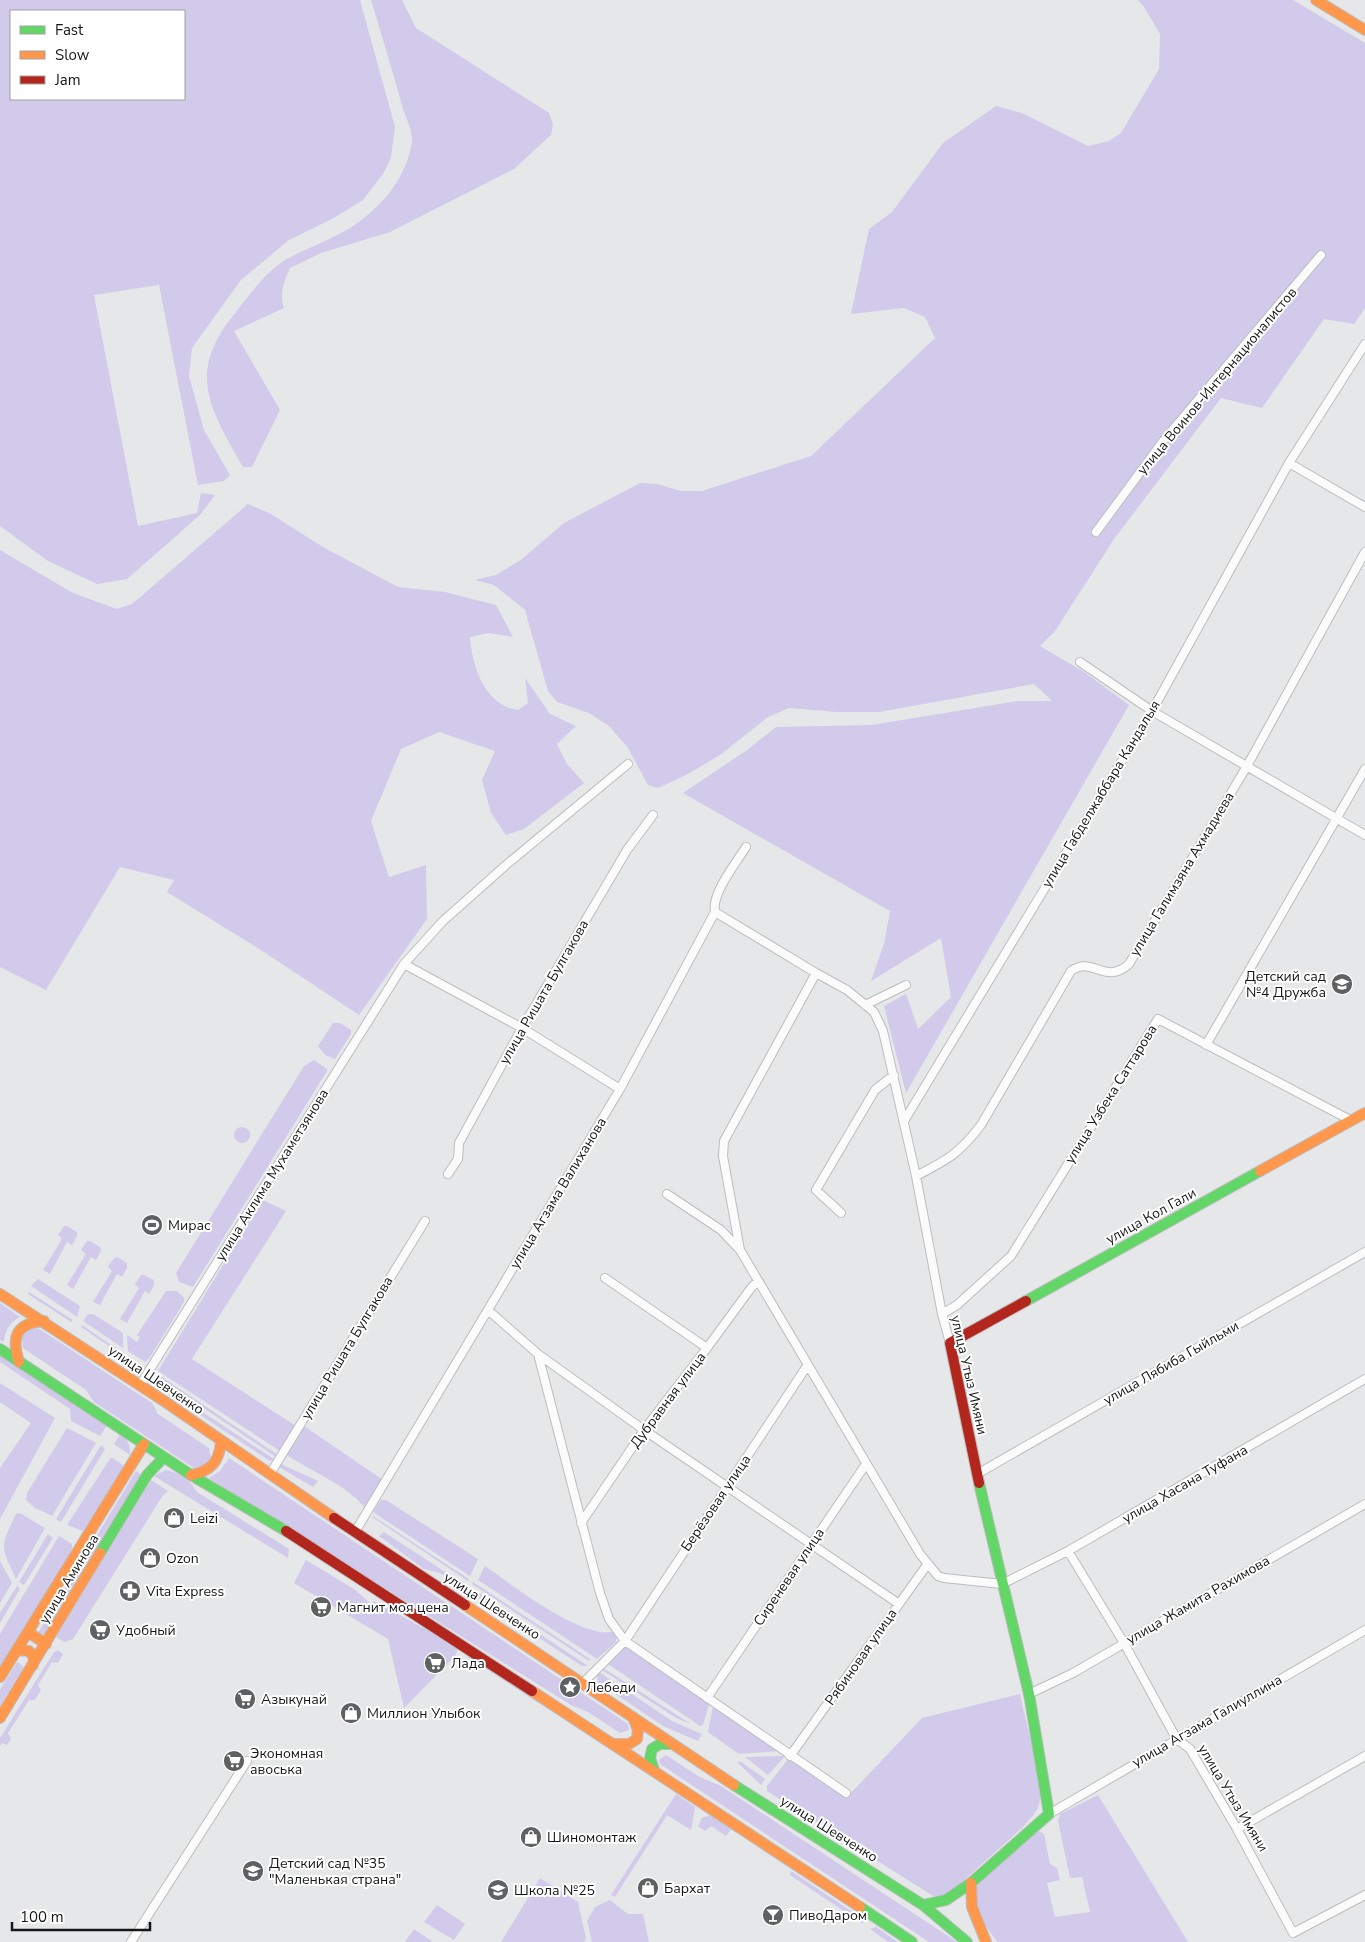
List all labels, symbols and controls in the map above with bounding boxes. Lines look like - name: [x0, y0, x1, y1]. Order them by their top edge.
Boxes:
- legend: [10, 10, 185, 100]
- text: Fast: [55, 20, 84, 40]
- text: Slow: [55, 45, 90, 65]
- text: Jam: [54, 70, 81, 90]
- street label: улица Воинов-Интернационалистов: [1133, 283, 1301, 479]
- street label: улица Габделжаббара Кандалыя: [1037, 697, 1165, 891]
- street label: улица Галимзяна Ахмадиева: [1125, 788, 1239, 960]
- street label: улица Ришата Булгакова: [495, 916, 593, 1068]
- place label: Детский сад №4 Дружба: [1245, 967, 1326, 1002]
- school or university icon: Детский сад №4 Дружба: [1330, 972, 1354, 996]
- street label: улица Узбека Саттарова: [1060, 1021, 1162, 1167]
- street label: улица Аклима Мухаметзянова: [211, 1085, 333, 1265]
- street label: улица Агзама Валиханова: [505, 1114, 611, 1272]
- street label: улица Кол Гали: [1102, 1183, 1200, 1249]
- sports icon: Мирас: [140, 1213, 164, 1237]
- place label: Мирас: [168, 1216, 211, 1235]
- street label: улица Ришата Булгакова: [297, 1273, 397, 1423]
- street label: улица Утыз Имяни: [946, 1313, 992, 1437]
- street label: улица Лябиба Гыйльми: [1100, 1316, 1242, 1410]
- street label: улица Шевченко: [104, 1341, 208, 1419]
- street label: Дубравная улица: [626, 1348, 710, 1452]
- street label: улица Хасана Туфана: [1119, 1440, 1251, 1528]
- street label: Берёзовая улица: [677, 1451, 755, 1555]
- shop icon: Leizi: [162, 1506, 186, 1530]
- place label: Leizi: [190, 1509, 218, 1528]
- street label: Сиреневая улица: [749, 1524, 829, 1630]
- street label: улица Аминова: [35, 1531, 103, 1627]
- shop icon: Ozon: [138, 1546, 162, 1570]
- place label: Ozon: [166, 1549, 199, 1568]
- street label: улица Жамита Рахимова: [1123, 1551, 1273, 1649]
- street label: улица Шевченко: [440, 1568, 544, 1644]
- pharmacy icon: Vita Express: [118, 1579, 142, 1603]
- place label: Vita Express: [145, 1582, 225, 1601]
- supermarket icon: Магнит моя цена: [309, 1595, 333, 1619]
- place label: Магнит моя цена: [337, 1598, 449, 1617]
- street label: Рябиновая улица: [821, 1605, 901, 1709]
- supermarket icon: Удобный: [88, 1618, 112, 1642]
- place label: Удобный: [115, 1621, 176, 1640]
- supermarket icon: Лада: [423, 1651, 447, 1675]
- place label: Лада: [451, 1654, 485, 1673]
- street label: улица Агзама Галиуллина: [1128, 1670, 1286, 1772]
- place icon: Лебеди: [558, 1675, 582, 1699]
- place label: Лебеди: [586, 1678, 636, 1697]
- supermarket icon: Азыкунай: [233, 1687, 257, 1711]
- place label: Азыкунай: [261, 1690, 327, 1709]
- shop icon: Миллион Улыбок: [339, 1701, 363, 1725]
- place label: Миллион Улыбок: [367, 1704, 481, 1723]
- street label: улица Утыз Имяни: [1193, 1741, 1273, 1855]
- place label: Экономная авоська: [250, 1744, 323, 1779]
- supermarket icon: Экономная авоська: [222, 1749, 246, 1773]
- street label: улица Шевченко: [777, 1791, 881, 1867]
- shop icon: Шиномонтаж: [519, 1825, 543, 1849]
- place label: Шиномонтаж: [547, 1828, 636, 1847]
- place label: Детский сад №35 "Маленькая страна": [269, 1854, 401, 1889]
- school or university icon: Детский сад №35 "Маленькая страна": [241, 1859, 265, 1883]
- shop icon: Бархат: [636, 1876, 660, 1900]
- school or university icon: Школа №25: [486, 1878, 510, 1902]
- place label: Бархат: [664, 1879, 711, 1898]
- place label: Школа №25: [514, 1881, 595, 1900]
- scale bar: [12, 1900, 150, 1932]
- bar icon: ПивоДаром: [761, 1903, 785, 1927]
- place label: ПивоДаром: [789, 1906, 867, 1925]
- text: 100 m: [20, 1907, 64, 1927]

